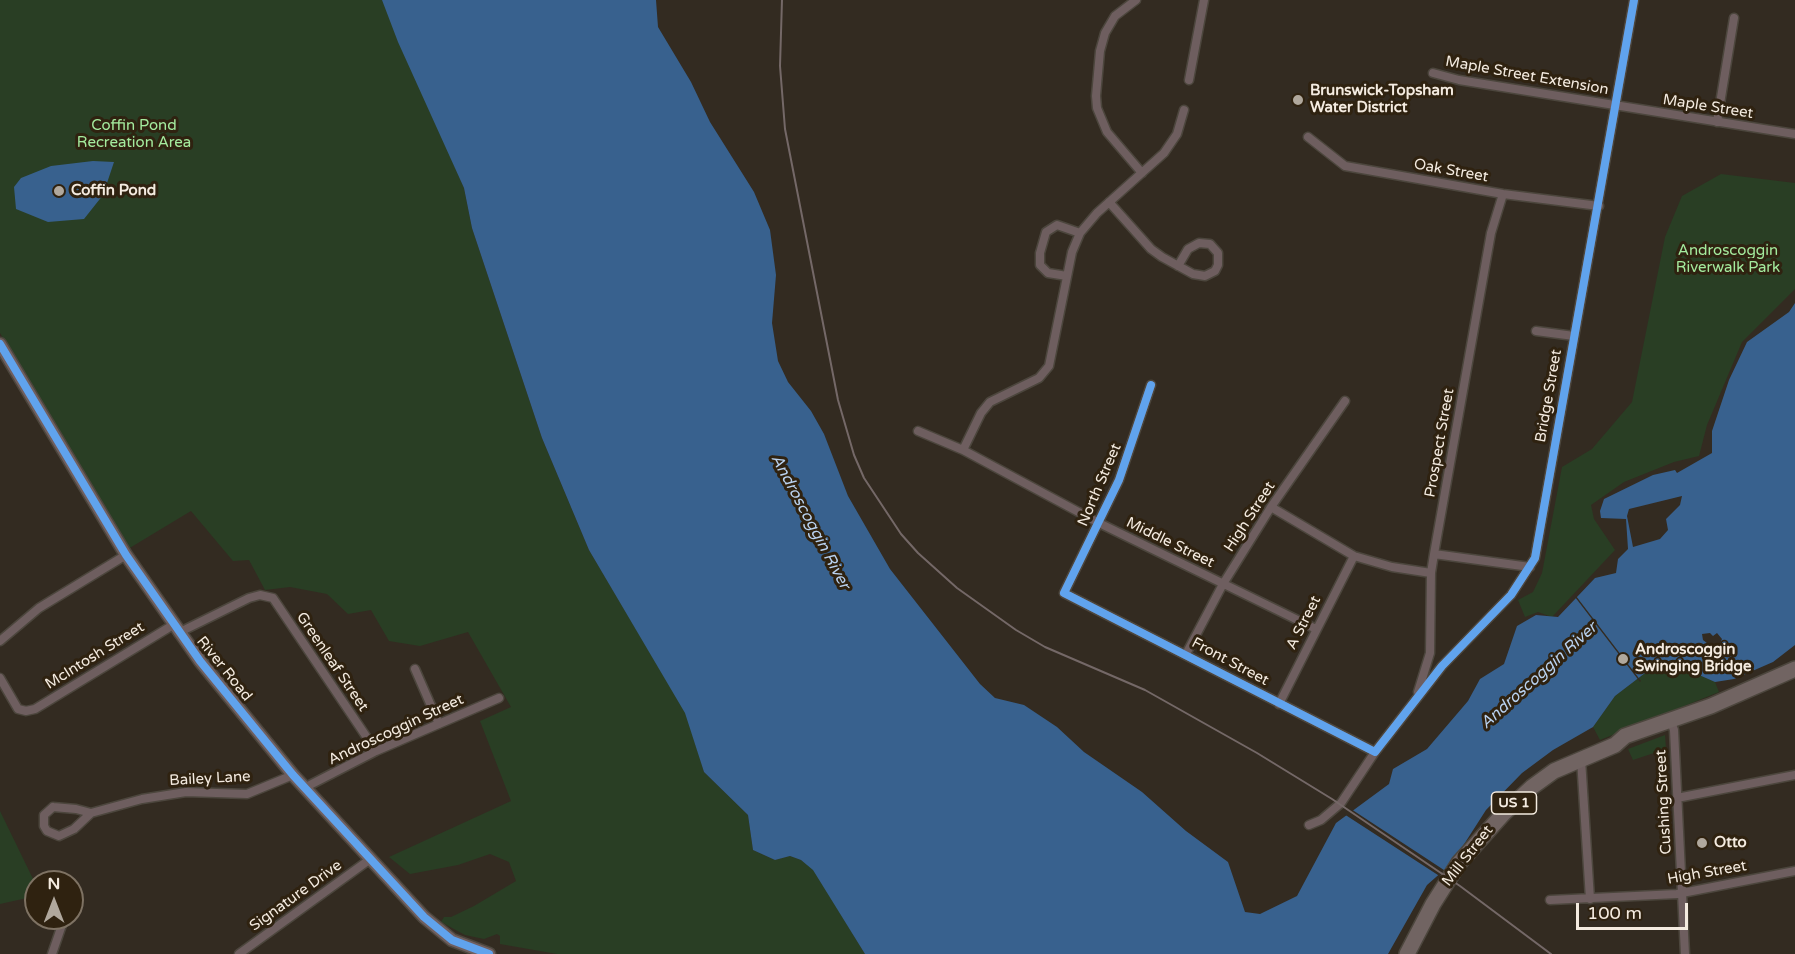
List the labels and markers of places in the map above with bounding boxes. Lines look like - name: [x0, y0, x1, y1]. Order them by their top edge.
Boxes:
- place label: Brunswick-Topsham Water District: [1310, 82, 1454, 117]
- marker: Brunswick-Topsham Water District: [1291, 93, 1305, 107]
- place label: Coffin Pond: [71, 182, 156, 200]
- marker: Coffin Pond: [52, 184, 66, 198]
- place label: Androscoggin Swinging Bridge: [1635, 641, 1751, 676]
- marker: Androscoggin Swinging Bridge: [1616, 652, 1630, 666]
- place label: Otto: [1714, 834, 1747, 852]
- marker: Otto: [1695, 836, 1709, 850]

